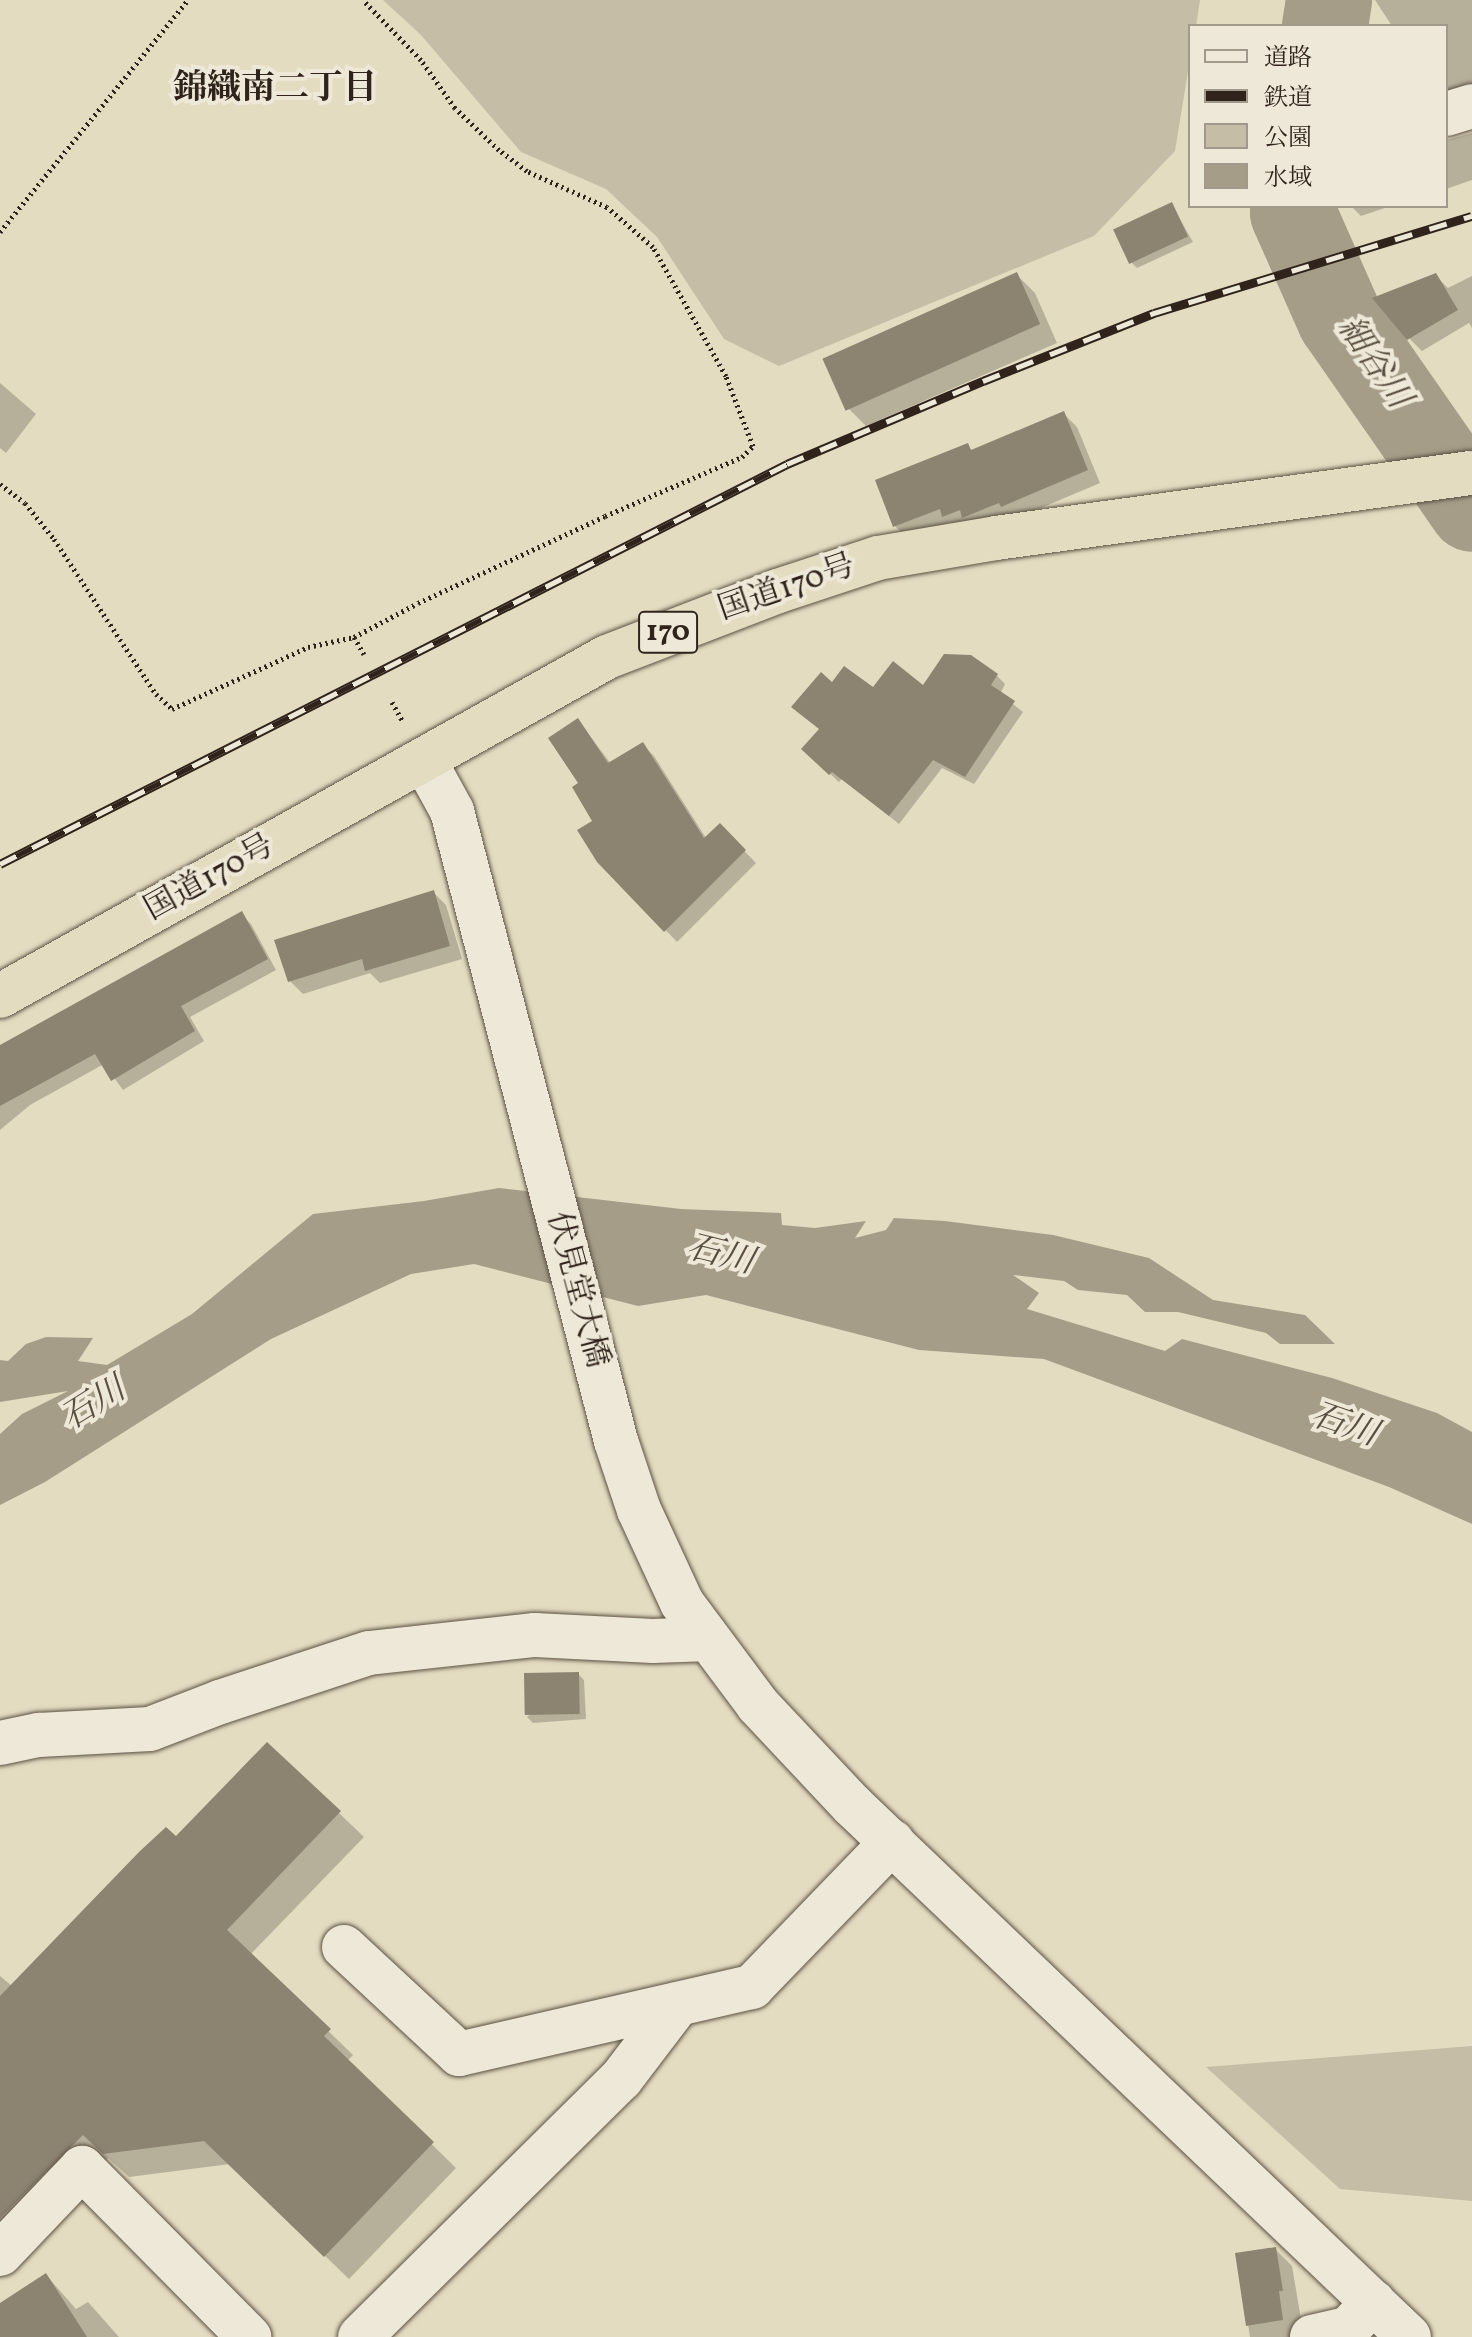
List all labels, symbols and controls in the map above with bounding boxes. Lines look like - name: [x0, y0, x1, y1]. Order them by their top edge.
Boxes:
- legend: [1188, 24, 1448, 208]
- text: 道路: [1264, 42, 1312, 76]
- district label: 錦織南二丁目: [173, 70, 377, 110]
- text: 鉄道: [1264, 82, 1312, 116]
- text: 公園: [1264, 122, 1312, 156]
- text: 水域: [1264, 162, 1312, 196]
- water label: 細谷川: [1328, 309, 1418, 417]
- street label: 国道170号: [714, 548, 860, 630]
- road number: 170: [638, 606, 698, 658]
- street label: 国道170号: [139, 828, 281, 930]
- street label: 伏見堂大橋: [537, 1208, 615, 1372]
- water label: 石川: [682, 1228, 758, 1284]
- water label: 石川: [54, 1370, 134, 1440]
- water label: 石川: [1305, 1396, 1383, 1456]

